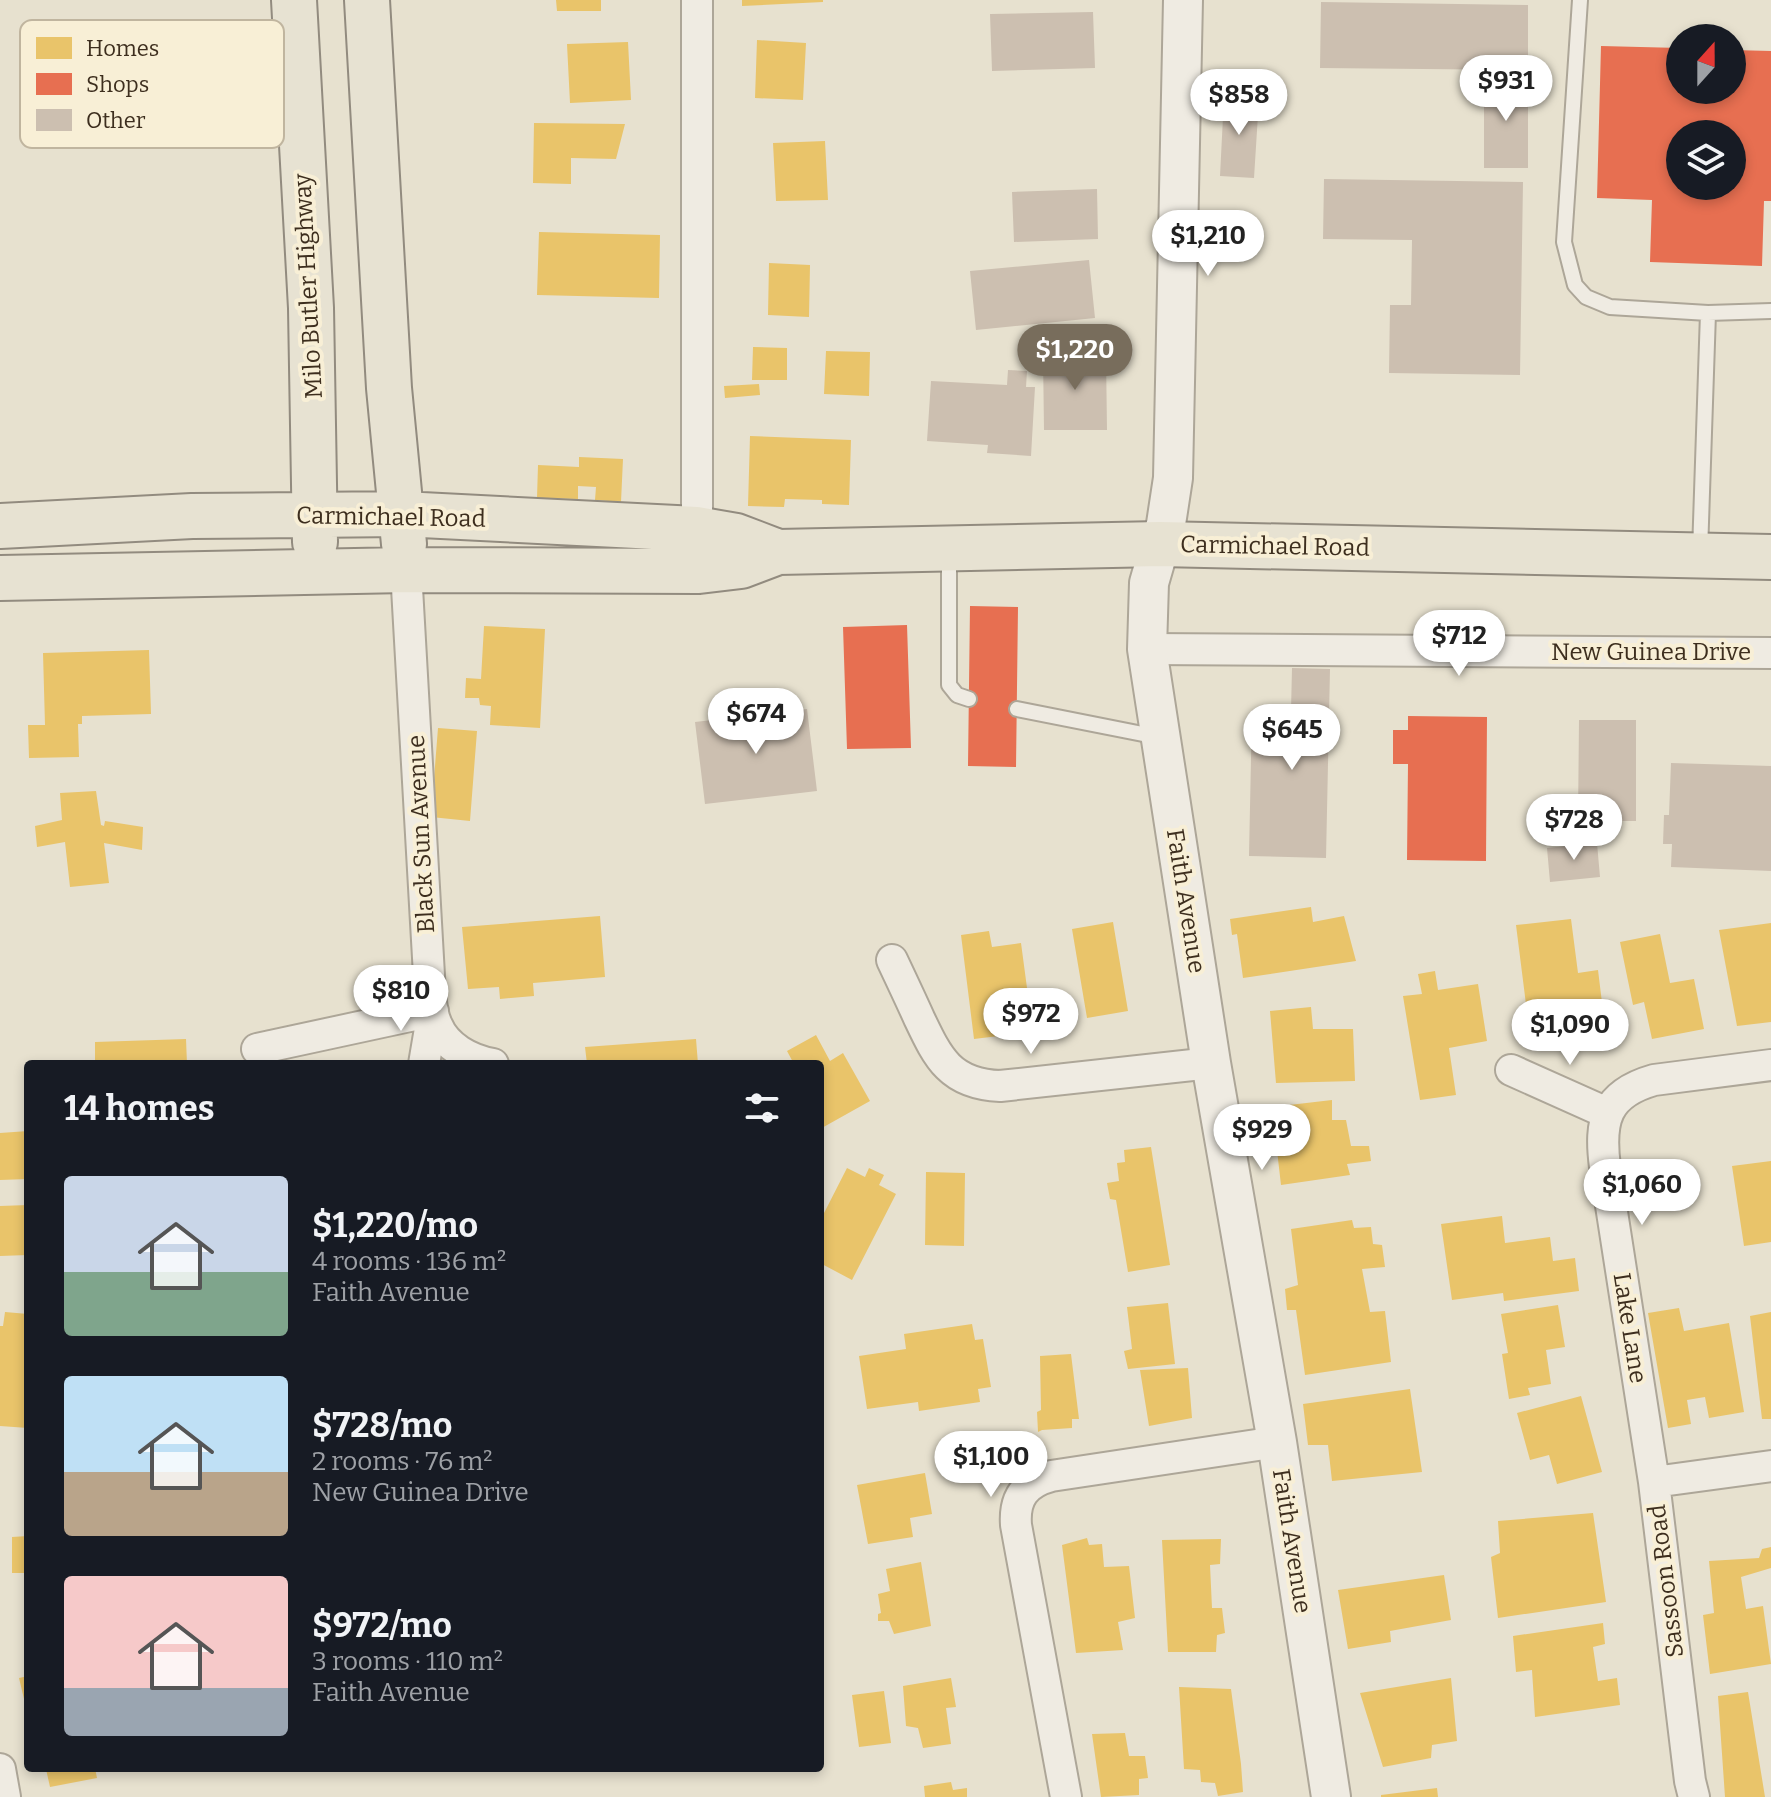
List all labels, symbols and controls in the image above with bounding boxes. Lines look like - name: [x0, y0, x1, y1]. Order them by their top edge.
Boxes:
- legend: [20, 20, 284, 148]
- north arrow: [1666, 24, 1746, 104]
- map controls: [1666, 24, 1746, 200]
- text: Homes: [86, 35, 159, 62]
- pin: $931: [1459, 55, 1553, 123]
- text: $931: [1478, 65, 1534, 96]
- pin: $858: [1192, 69, 1286, 137]
- text: Shops: [86, 71, 149, 98]
- text: $858: [1208, 79, 1270, 110]
- text: Other: [86, 107, 146, 134]
- button: layers: [1666, 120, 1746, 200]
- street label: Milo Butler Highway: [288, 172, 328, 399]
- pin: $1,210: [1143, 210, 1273, 278]
- text: $1,210: [1170, 220, 1246, 251]
- pin: $1,220: [1010, 324, 1140, 392]
- text: $1,220: [1035, 334, 1115, 365]
- street label: Carmichael Road: [296, 501, 486, 533]
- street label: Carmichael Road: [1180, 530, 1370, 562]
- pin: $712: [1412, 610, 1506, 678]
- text: $712: [1431, 620, 1487, 651]
- street label: New Guinea Drive: [1551, 638, 1751, 666]
- pin: $674: [709, 688, 803, 756]
- text: $674: [726, 698, 786, 729]
- pin: $645: [1245, 704, 1339, 772]
- text: $645: [1261, 714, 1323, 745]
- street label: Black Sun Avenue: [402, 734, 440, 934]
- pin: $728: [1527, 794, 1621, 862]
- text: $728: [1544, 804, 1604, 835]
- street label: Faith Avenue: [1161, 827, 1211, 975]
- pin: $810: [354, 965, 448, 1033]
- text: $810: [371, 975, 431, 1006]
- pin: $972: [984, 988, 1078, 1056]
- text: $972: [1001, 998, 1061, 1029]
- pin: $1,090: [1505, 999, 1635, 1067]
- text: $1,090: [1530, 1009, 1610, 1040]
- icon: filters: [740, 1086, 784, 1130]
- text: 14 homes: [64, 1088, 215, 1129]
- pin: $929: [1215, 1104, 1309, 1172]
- text: $929: [1231, 1114, 1293, 1145]
- pin: $1,060: [1577, 1159, 1707, 1227]
- text: $1,060: [1602, 1169, 1682, 1200]
- text: $1,220/mo: [312, 1205, 478, 1246]
- icon: home: [128, 1208, 224, 1304]
- text: 4 rooms · 136 m²: [312, 1246, 506, 1277]
- street label: Lake Lane: [1607, 1271, 1653, 1385]
- text: Faith Avenue: [312, 1277, 470, 1308]
- text: $728/mo: [312, 1405, 452, 1446]
- icon: home: [128, 1408, 224, 1504]
- pin: $1,100: [926, 1431, 1056, 1499]
- text: $1,100: [952, 1441, 1030, 1472]
- text: 2 rooms · 76 m²: [312, 1446, 492, 1477]
- street label: Faith Avenue: [1267, 1467, 1317, 1615]
- text: New Guinea Drive: [312, 1477, 529, 1508]
- street label: Sassoon Road: [1643, 1503, 1689, 1659]
- text: $972/mo: [312, 1605, 452, 1646]
- icon: home: [128, 1608, 224, 1704]
- text: 3 rooms · 110 m²: [312, 1646, 503, 1677]
- text: Faith Avenue: [312, 1677, 470, 1708]

